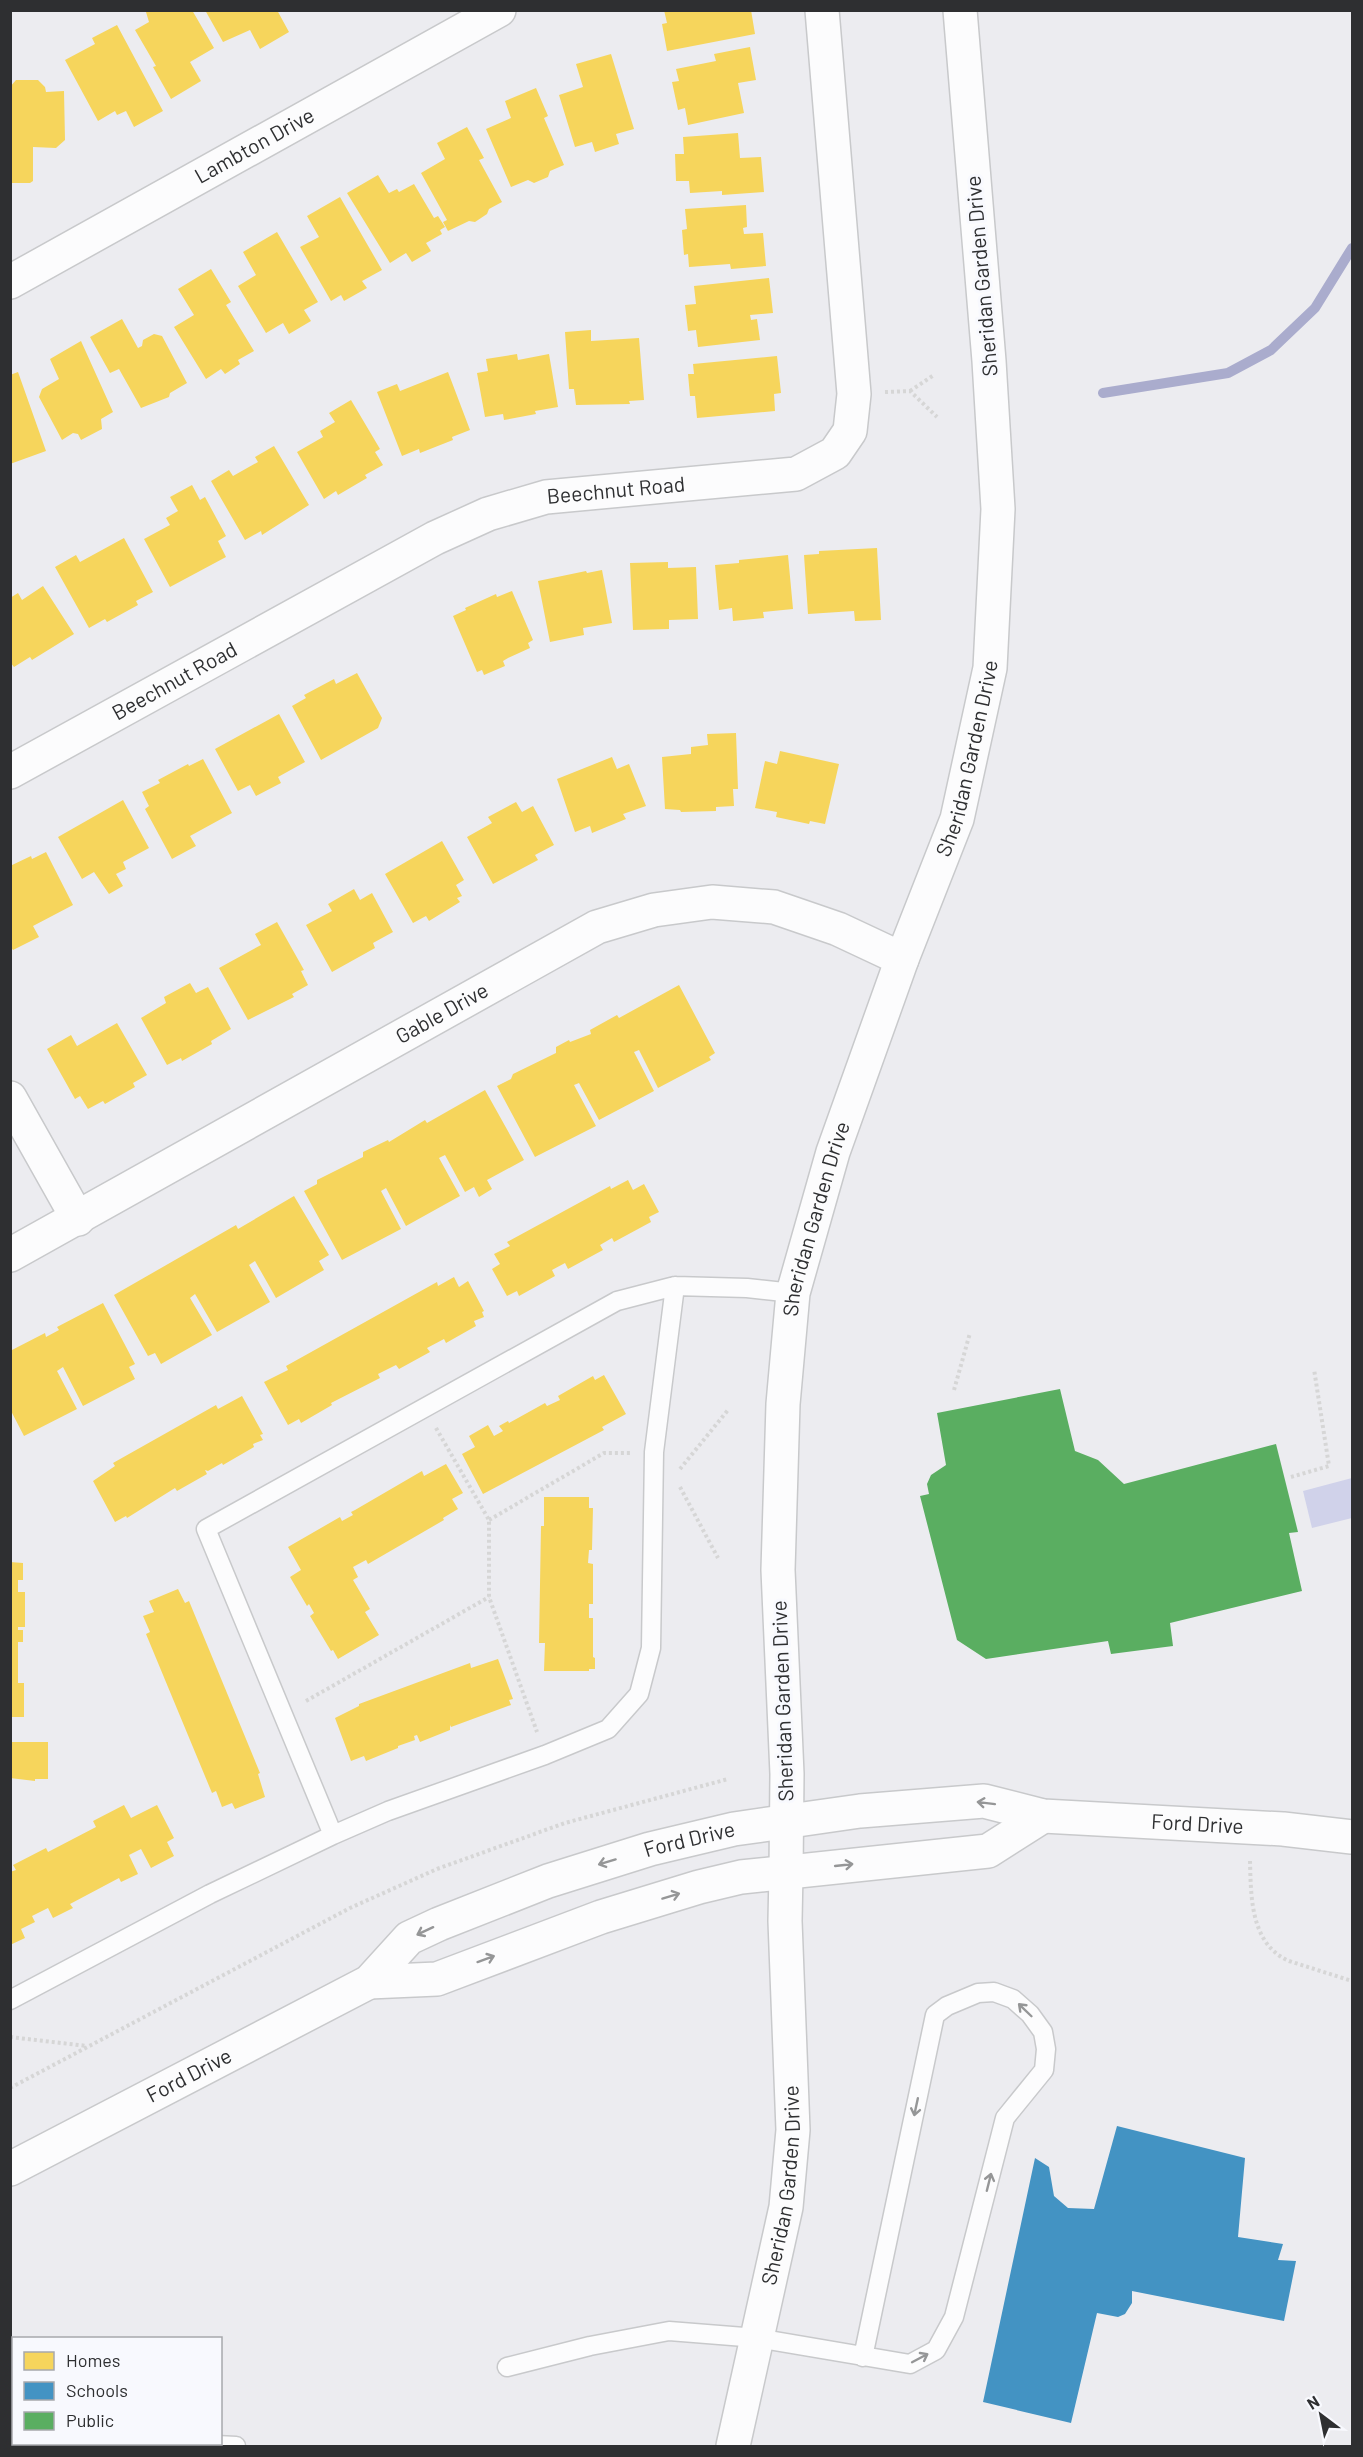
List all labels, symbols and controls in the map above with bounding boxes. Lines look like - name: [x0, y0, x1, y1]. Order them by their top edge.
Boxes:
- street label: Lambton Drive: [190, 101, 318, 188]
- street label: Sheridan Garden Drive: [959, 175, 1002, 377]
- street label: Beechnut Road: [546, 470, 686, 508]
- street label: Beechnut Road: [107, 636, 241, 724]
- street label: Sheridan Garden Drive: [930, 660, 1001, 860]
- street label: Gable Drive: [391, 976, 492, 1048]
- street label: Sheridan Garden Drive: [777, 1118, 854, 1317]
- street label: Sheridan Garden Drive: [765, 1600, 798, 1802]
- one-way arrow: [977, 1797, 996, 1808]
- street label: Ford Drive: [1151, 1808, 1244, 1838]
- street label: Ford Drive: [640, 1815, 737, 1861]
- one-way arrow: [598, 1857, 617, 1868]
- one-way arrow: [834, 1859, 854, 1870]
- one-way arrow: [661, 1889, 680, 1900]
- one-way arrow: [417, 1925, 435, 1937]
- one-way arrow: [477, 1953, 495, 1964]
- one-way arrow: [1017, 2003, 1032, 2017]
- street label: Ford Drive: [142, 2042, 235, 2107]
- street label: Sheridan Garden Drive: [755, 2085, 804, 2287]
- one-way arrow: [910, 2097, 921, 2116]
- one-way arrow: [983, 2173, 995, 2192]
- legend: [12, 2337, 222, 2445]
- text: Homes: [66, 2349, 120, 2371]
- one-way arrow: [911, 2352, 928, 2364]
- text: Schools: [66, 2379, 128, 2401]
- north arrow: [1291, 2385, 1351, 2445]
- text: N: [1303, 2391, 1322, 2413]
- text: Public: [66, 2409, 114, 2431]

